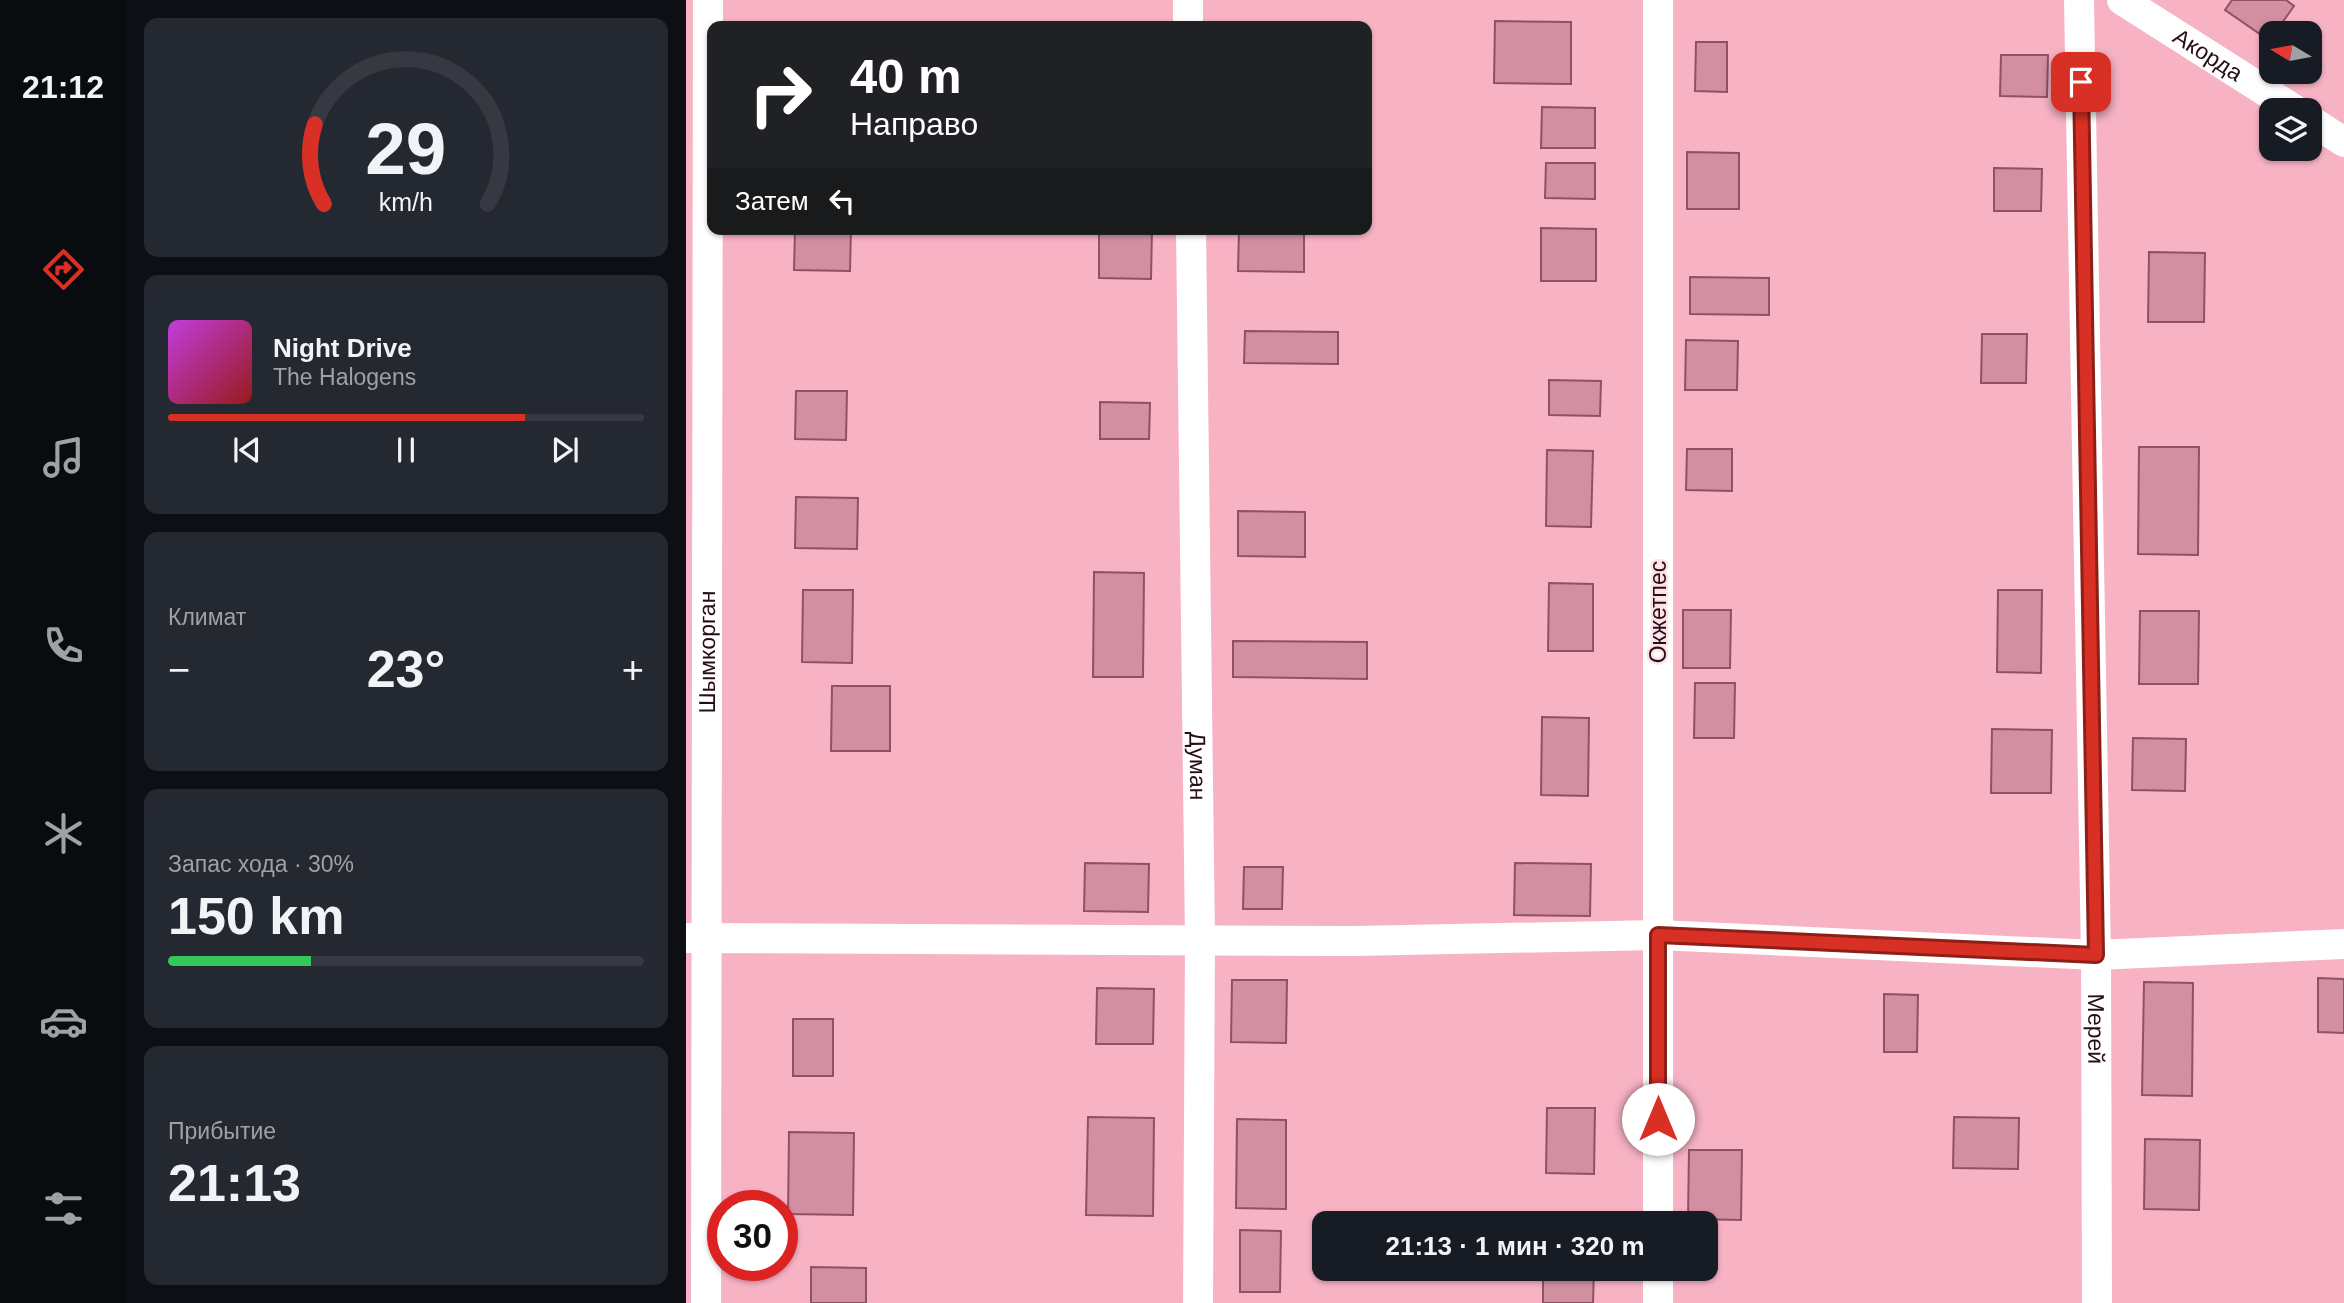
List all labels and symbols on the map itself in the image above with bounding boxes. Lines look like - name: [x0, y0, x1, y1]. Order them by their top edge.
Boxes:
- north arrow: [2259, 21, 2322, 84]
- street label: Акорда: [2169, 23, 2248, 86]
- pin: [2051, 52, 2111, 112]
- street label: Окжетпес: [1645, 561, 1671, 663]
- street label: Шымкорган: [694, 591, 720, 713]
- street label: Думан: [1184, 731, 1211, 800]
- street label: Мерей: [2083, 993, 2109, 1064]
- position arrow: [1621, 1082, 1695, 1156]
- speed limit sign: 30: [707, 1190, 798, 1281]

